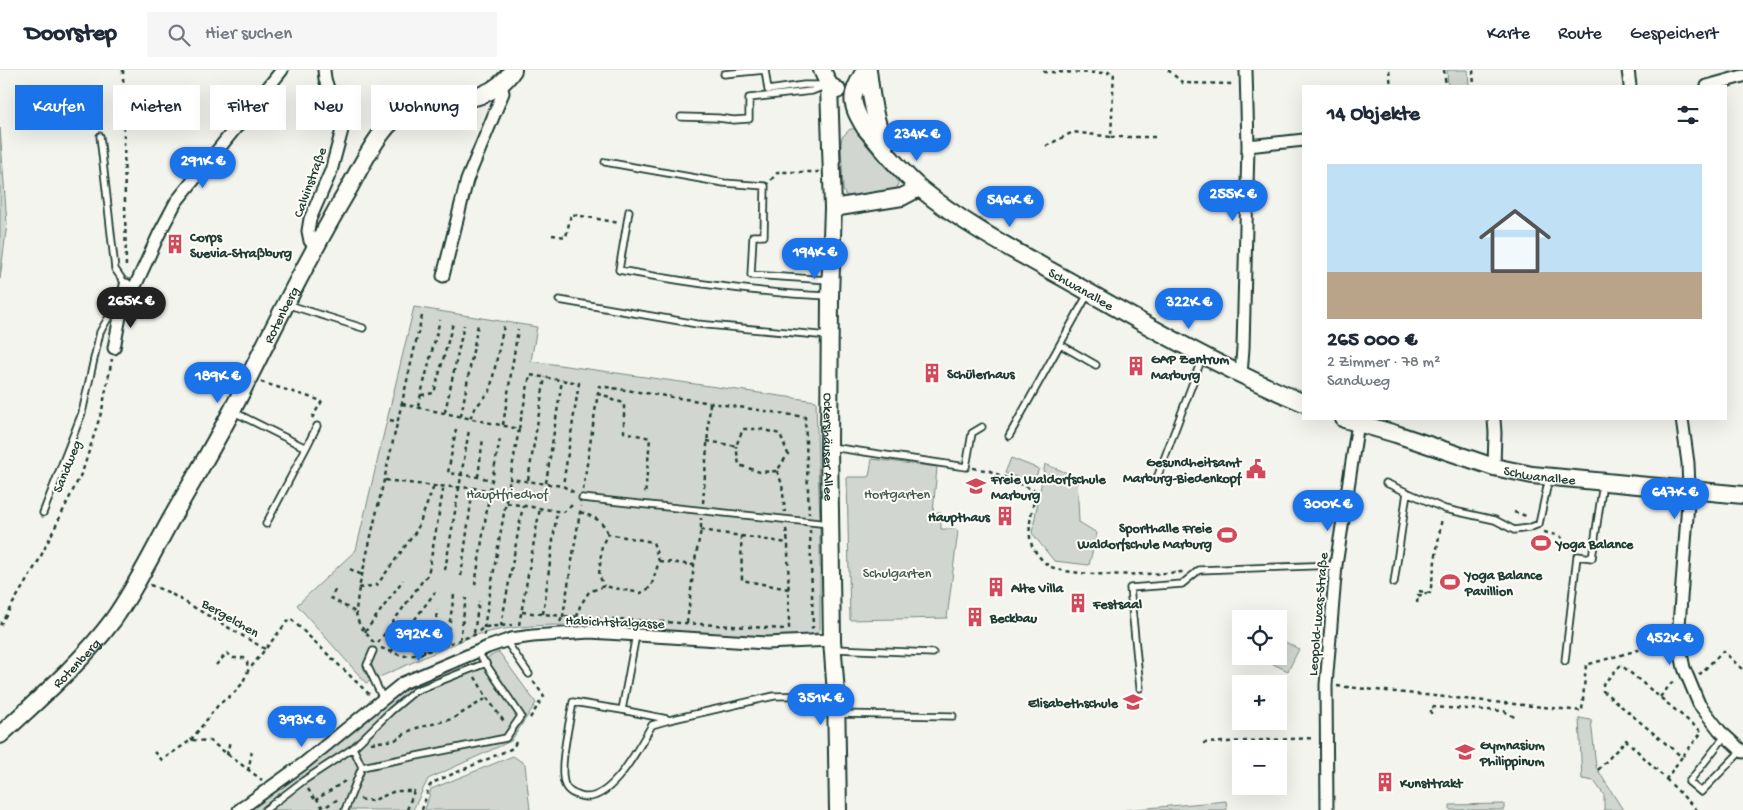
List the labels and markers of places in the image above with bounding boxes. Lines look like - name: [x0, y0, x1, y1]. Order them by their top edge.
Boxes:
- pin: 234K €: [876, 119, 958, 162]
- pin: 291K €: [162, 146, 244, 189]
- pin: 255K €: [1192, 180, 1274, 222]
- pin: 546K €: [969, 186, 1051, 228]
- place label: Corps Suevia-Straßburg: [189, 230, 292, 263]
- building icon: Corps Suevia-Straßburg: [164, 233, 186, 255]
- pin: 194K €: [774, 238, 856, 280]
- pin: 265K €: [90, 286, 172, 329]
- pin: 322K €: [1148, 288, 1230, 330]
- place label: GAP Zentrum Marburg: [1151, 352, 1229, 385]
- building icon: GAP Zentrum Marburg: [1125, 355, 1147, 377]
- pin: 189K €: [177, 362, 259, 404]
- building icon: Schülerhaus: [921, 362, 943, 384]
- place label: Schülerhaus: [947, 367, 1015, 384]
- place label: Gesundheitsamt Marburg-Biedenkopf: [1123, 455, 1243, 488]
- public building icon: Gesundheitsamt Marburg-Biedenkopf: [1245, 458, 1267, 480]
- place label: Freie Waldorfschule Marburg: [990, 472, 1106, 505]
- school or university icon: Freie Waldorfschule Marburg: [965, 475, 987, 497]
- pin: 647K €: [1634, 478, 1716, 520]
- pin: 300K €: [1287, 490, 1369, 532]
- building icon: Haupthaus: [994, 505, 1016, 527]
- place label: Haupthaus: [928, 510, 991, 527]
- place label: Sporthalle Freie Waldorfschule Marburg: [1077, 521, 1213, 554]
- sports icon: Sporthalle Freie Waldorfschule Marburg: [1216, 524, 1238, 546]
- sports icon: Yoga Balance: [1530, 532, 1552, 554]
- place label: Yoga Balance: [1554, 537, 1634, 554]
- place label: Yoga Balance Pavillion: [1463, 568, 1543, 601]
- sports icon: Yoga Balance Pavillion: [1439, 571, 1461, 593]
- building icon: Alte Villa: [985, 576, 1007, 598]
- place label: Alte Villa: [1010, 581, 1065, 598]
- building icon: Festsaal: [1067, 592, 1089, 614]
- place label: Festsaal: [1092, 597, 1142, 614]
- building icon: Beckbau: [964, 606, 986, 628]
- place label: Beckbau: [989, 611, 1038, 628]
- pin: 392K €: [378, 620, 460, 662]
- pin: 452K €: [1629, 624, 1711, 666]
- pin: 351K €: [780, 684, 862, 726]
- school or university icon: Elisabethschule: [1122, 691, 1144, 713]
- place label: Elisabethschule: [1028, 696, 1119, 713]
- pin: 393K €: [261, 706, 343, 748]
- place label: Gymnasium Philippinum: [1479, 738, 1545, 771]
- school or university icon: Gymnasium Philippinum: [1454, 741, 1476, 763]
- building icon: Kunsttrakt: [1374, 771, 1396, 793]
- place label: Kunsttrakt: [1399, 776, 1463, 793]

